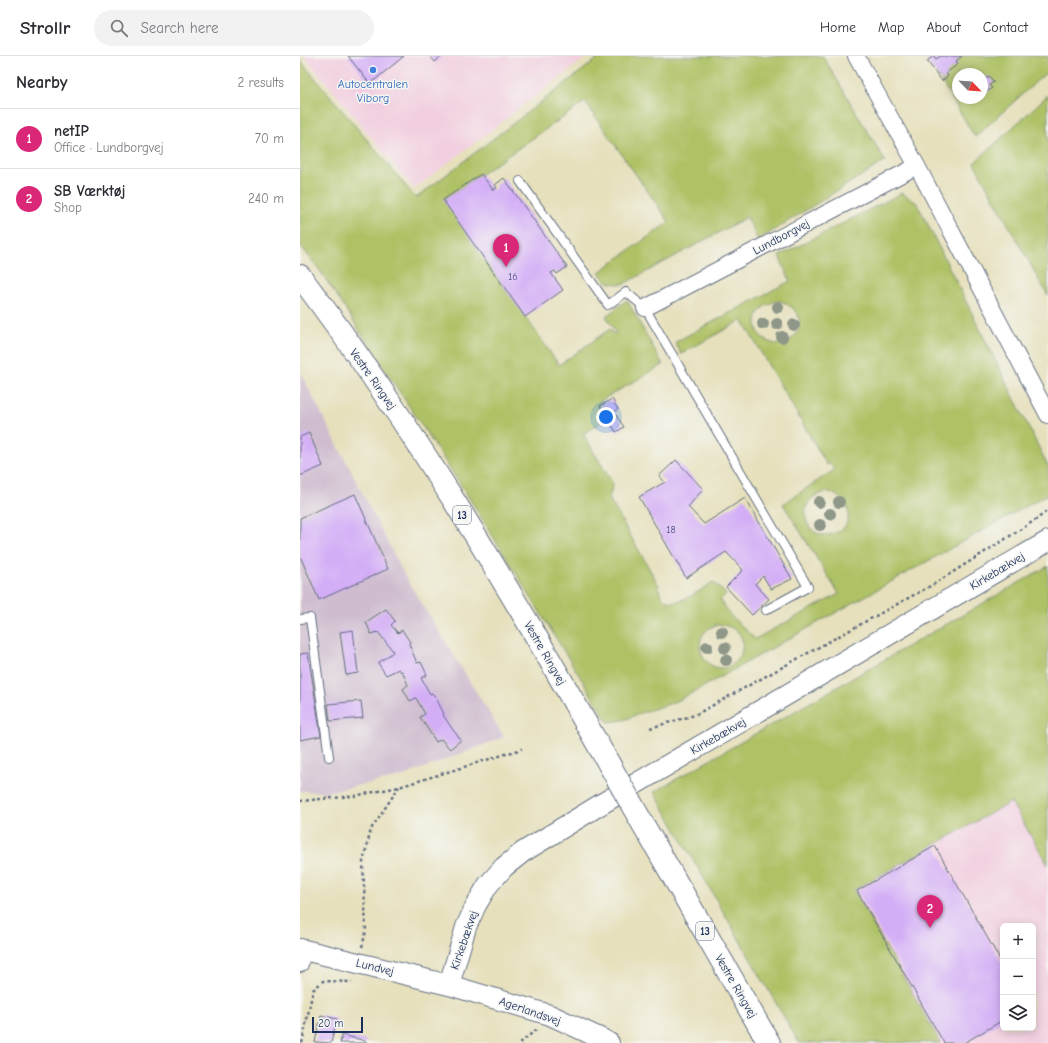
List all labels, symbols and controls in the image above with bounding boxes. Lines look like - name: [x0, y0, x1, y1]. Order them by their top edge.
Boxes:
- search box: [94, 10, 374, 46]
- text: Strollr: [20, 17, 70, 39]
- icon: search: [108, 17, 130, 39]
- text: Search here: [140, 19, 219, 37]
- text: Home: [820, 19, 856, 36]
- text: Map: [878, 19, 904, 36]
- text: About: [926, 19, 961, 36]
- text: Contact: [983, 19, 1028, 36]
- marker: Autocentralen Viborg: [368, 65, 378, 75]
- north arrow: [952, 68, 988, 104]
- text: Nearby: [16, 73, 67, 92]
- text: 2 results: [237, 75, 284, 90]
- place label: Autocentralen Viborg: [338, 77, 408, 105]
- text: netIP: [54, 122, 89, 140]
- text: 1: [26, 131, 32, 146]
- text: 70 m: [255, 131, 284, 146]
- text: Office · Lundborgvej: [54, 140, 164, 155]
- text: SB Værktøj: [54, 182, 125, 200]
- text: 2: [26, 191, 32, 206]
- text: 240 m: [248, 191, 284, 206]
- text: Shop: [54, 200, 82, 215]
- street label: Lundborgvej: [750, 216, 812, 258]
- pin: 1: [493, 234, 519, 267]
- house number: 16: [508, 271, 518, 283]
- street label: Vestre Ringvej: [347, 346, 399, 412]
- your location: [596, 407, 616, 427]
- road number: 13: [453, 506, 471, 524]
- house number: 18: [666, 524, 676, 536]
- street label: Kirkebækvej: [967, 549, 1027, 593]
- street label: Vestre Ringvej: [521, 619, 569, 687]
- street label: Kirkebækvej: [688, 715, 748, 757]
- pin: 2: [917, 895, 943, 928]
- street label: Kirkebækvej: [447, 909, 481, 971]
- road number: 13: [696, 922, 714, 940]
- map controls: [1000, 923, 1036, 1031]
- button: +: [1000, 923, 1036, 959]
- street label: Vestre Ringvej: [712, 952, 760, 1020]
- street label: Lundvej: [355, 956, 395, 978]
- button: −: [1000, 959, 1036, 995]
- street label: Agerlandsvej: [497, 994, 563, 1028]
- button: layers: [1000, 995, 1036, 1031]
- scale bar: [312, 1015, 363, 1034]
- text: 20 m: [318, 1017, 343, 1030]

